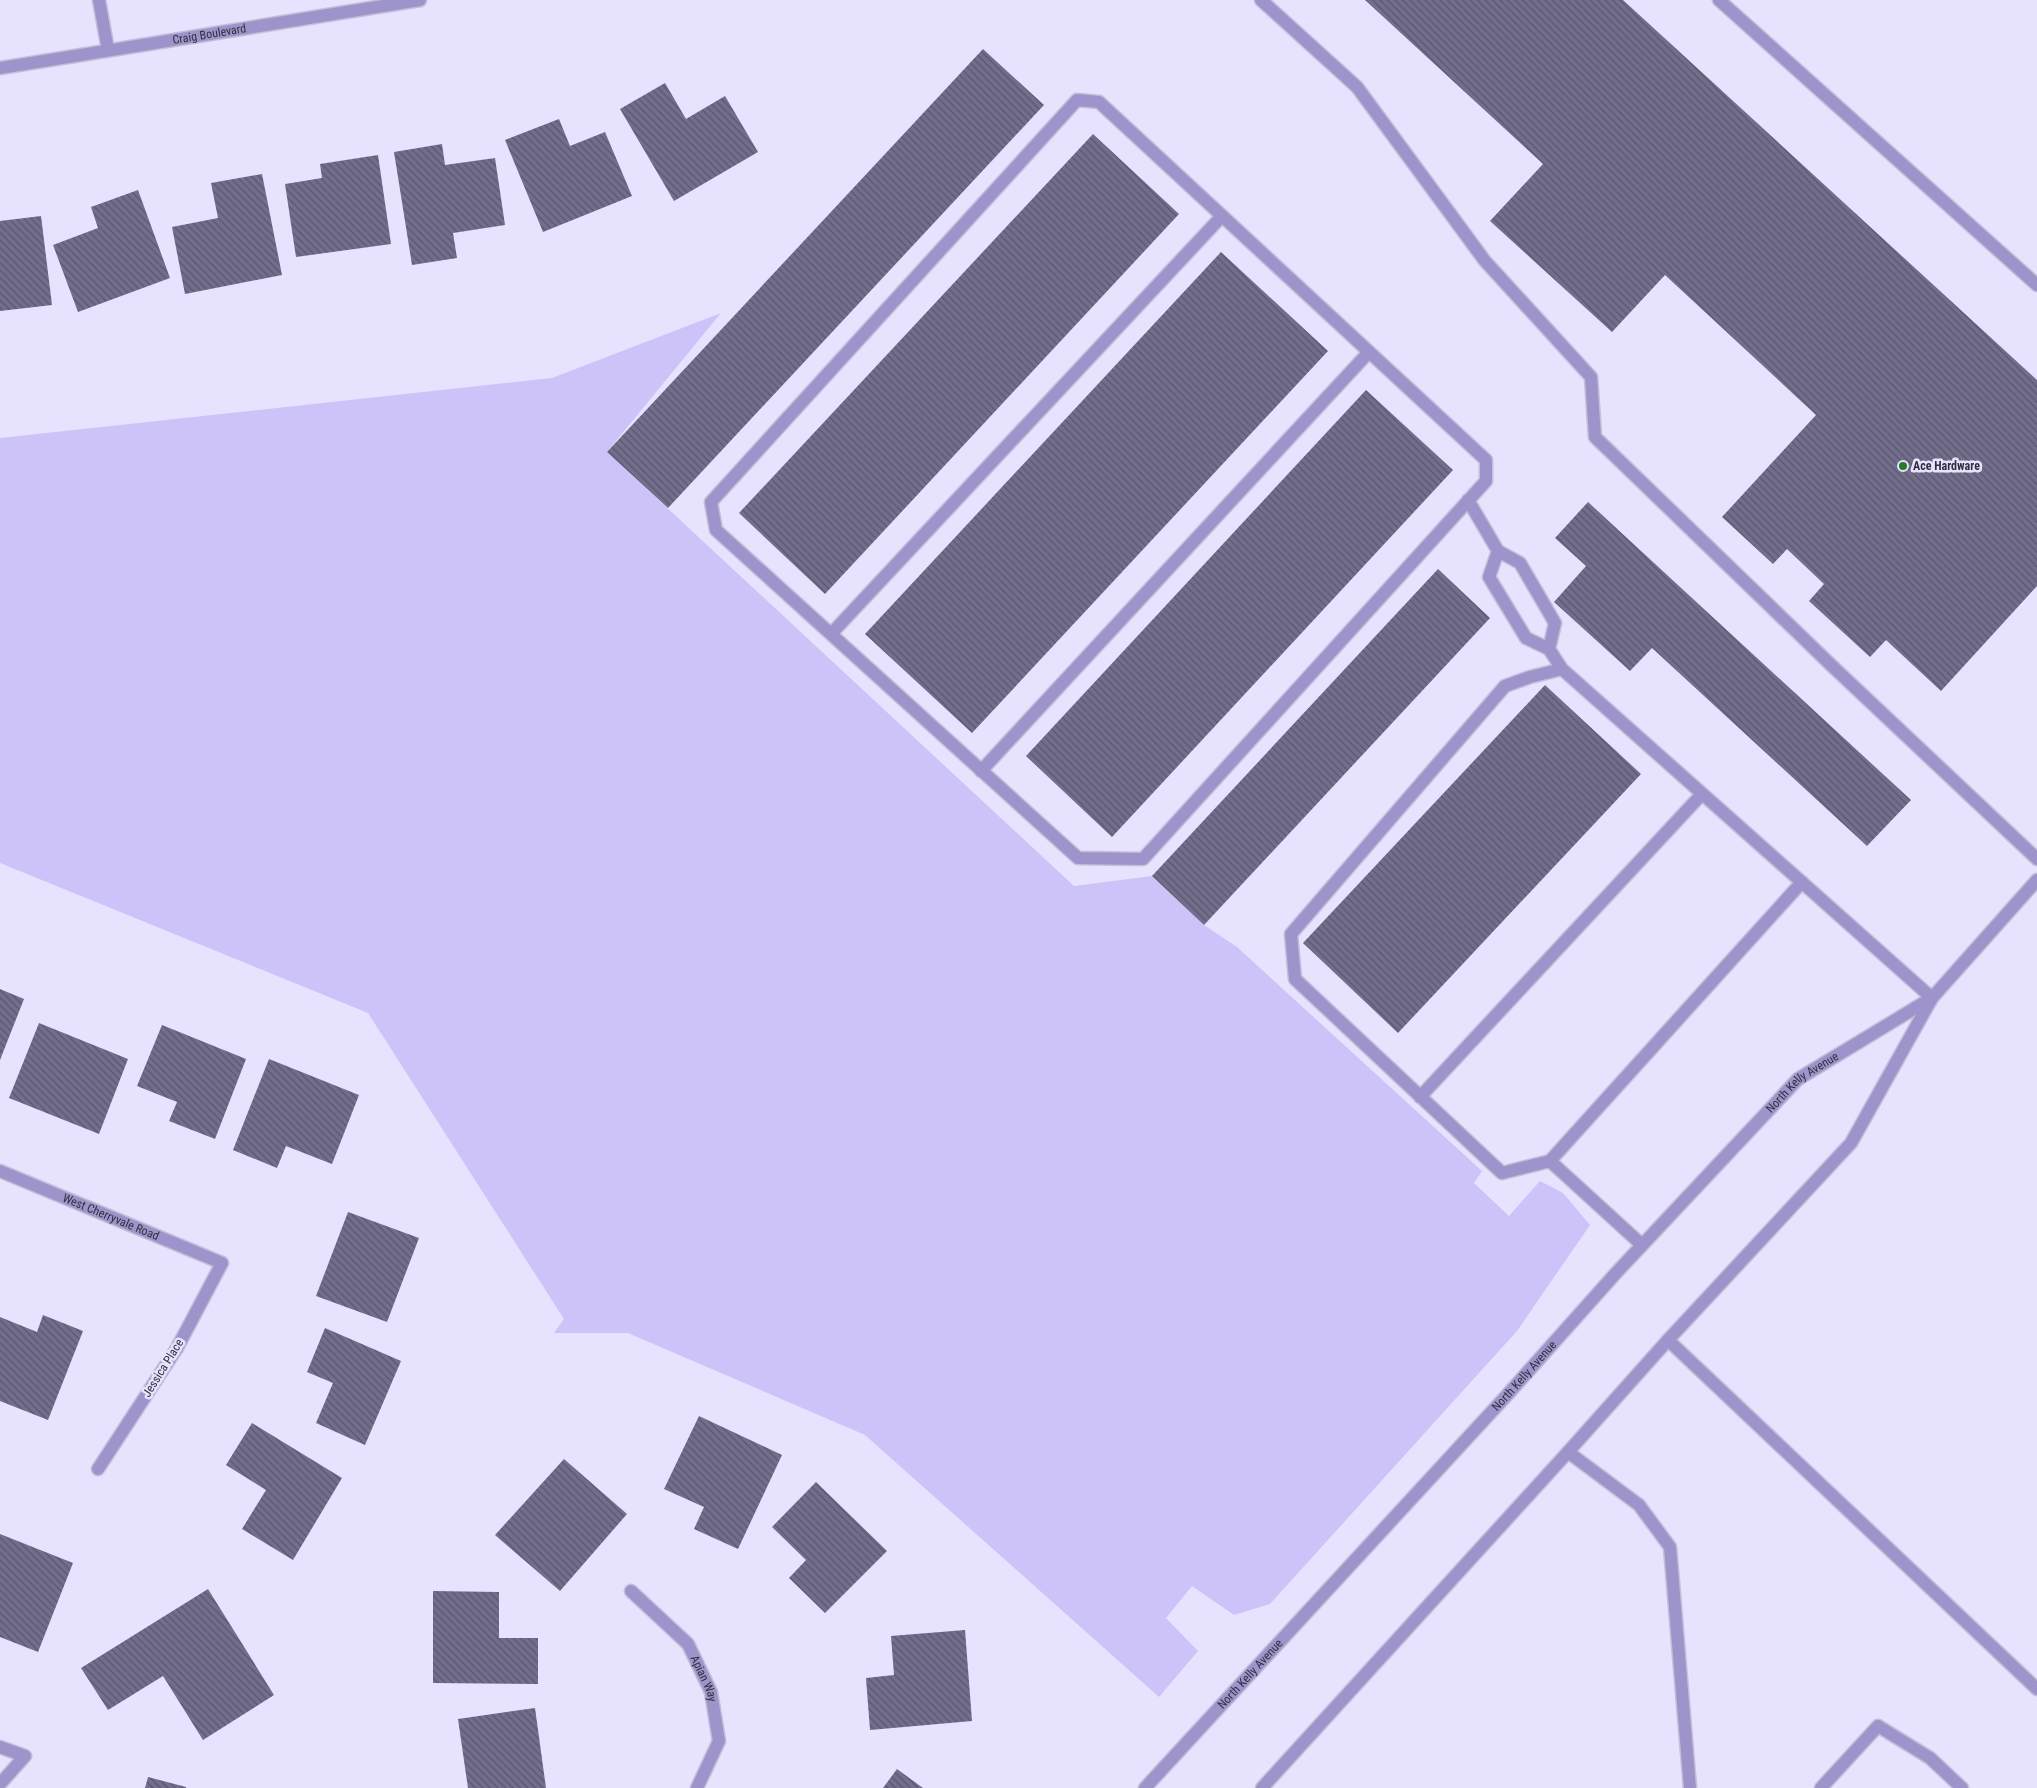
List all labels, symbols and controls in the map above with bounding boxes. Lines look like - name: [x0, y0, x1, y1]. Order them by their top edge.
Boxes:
- street label: Craig Boulevard: [171, 21, 247, 47]
- place label: Ace Hardware: [1913, 459, 1980, 473]
- marker: Ace Hardware: [1897, 460, 1909, 472]
- street label: North Kelly Avenue: [1763, 1049, 1841, 1116]
- street label: West Cherryvale Road: [61, 1191, 161, 1243]
- street label: Jessica Place: [140, 1336, 186, 1399]
- street label: North Kelly Avenue: [1489, 1338, 1559, 1414]
- street label: North Kelly Avenue: [1215, 1636, 1286, 1712]
- street label: Apian Way: [687, 1653, 719, 1703]

